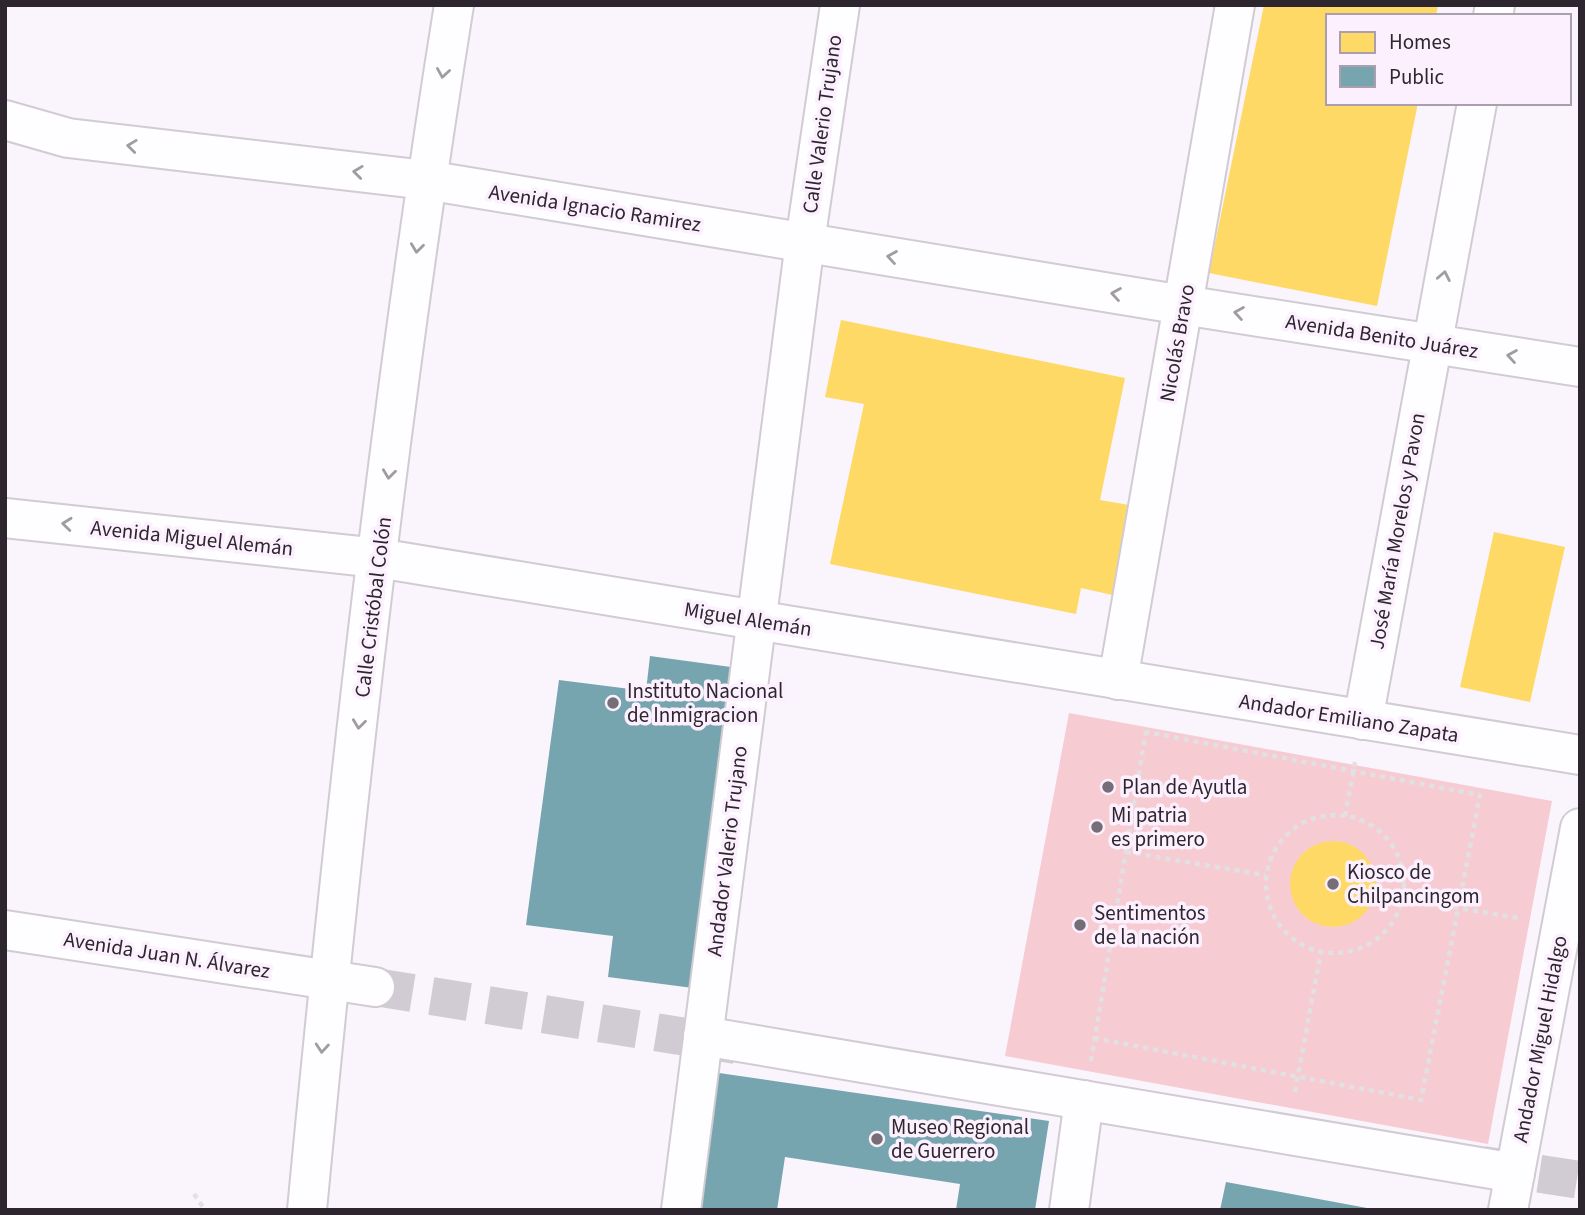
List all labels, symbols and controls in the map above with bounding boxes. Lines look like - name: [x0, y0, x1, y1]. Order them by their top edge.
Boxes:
- legend: [1326, 14, 1571, 105]
- text: Homes: [1389, 27, 1451, 57]
- street label: Calle Valerio Trujano: [795, 33, 849, 215]
- text: Public: [1389, 62, 1444, 92]
- one-way arrow: [436, 67, 451, 79]
- one-way arrow: [126, 138, 138, 153]
- one-way arrow: [352, 165, 364, 180]
- street label: Avenida Ignacio Ramirez: [487, 176, 703, 240]
- one-way arrow: [410, 242, 425, 254]
- one-way arrow: [886, 250, 897, 265]
- one-way arrow: [1436, 270, 1451, 282]
- street label: Nicolás Bravo: [1152, 282, 1202, 404]
- one-way arrow: [1110, 287, 1122, 302]
- one-way arrow: [1233, 306, 1245, 321]
- street label: Avenida Benito Juárez: [1283, 306, 1481, 366]
- one-way arrow: [1506, 349, 1518, 364]
- street label: José María Morelos y Pavon: [1361, 410, 1433, 652]
- one-way arrow: [381, 468, 396, 479]
- street label: Avenida Miguel Alemán: [89, 512, 295, 564]
- street label: Calle Cristóbal Colón: [347, 515, 399, 699]
- one-way arrow: [61, 517, 72, 532]
- street label: Miguel Alemán: [682, 594, 814, 644]
- place label: Instituto Nacional de Inmigracion: [627, 676, 783, 730]
- street label: Andador Emiliano Zapata: [1237, 686, 1461, 750]
- marker: Instituto Nacional de Inmigracion: [605, 695, 621, 711]
- one-way arrow: [352, 719, 367, 730]
- street label: Andador Valerio Trujano: [699, 744, 755, 958]
- place label: Plan de Ayutla: [1122, 772, 1247, 802]
- marker: Plan de Ayutla: [1100, 779, 1116, 795]
- place label: Mi patria es primero: [1111, 800, 1205, 854]
- marker: Mi patria es primero: [1089, 819, 1105, 835]
- place label: Kiosco de Chilpancingom: [1347, 857, 1480, 911]
- marker: Kiosco de Chilpancingom: [1325, 876, 1341, 892]
- place label: Sentimentos de la nación: [1094, 898, 1206, 952]
- marker: Sentimentos de la nación: [1072, 917, 1088, 933]
- street label: Avenida Juan N. Álvarez: [62, 924, 272, 986]
- street label: Andador Miguel Hidalgo: [1505, 933, 1575, 1145]
- one-way arrow: [315, 1043, 330, 1054]
- place label: Museo Regional de Guerrero: [891, 1112, 1029, 1166]
- marker: Museo Regional de Guerrero: [869, 1131, 885, 1147]

